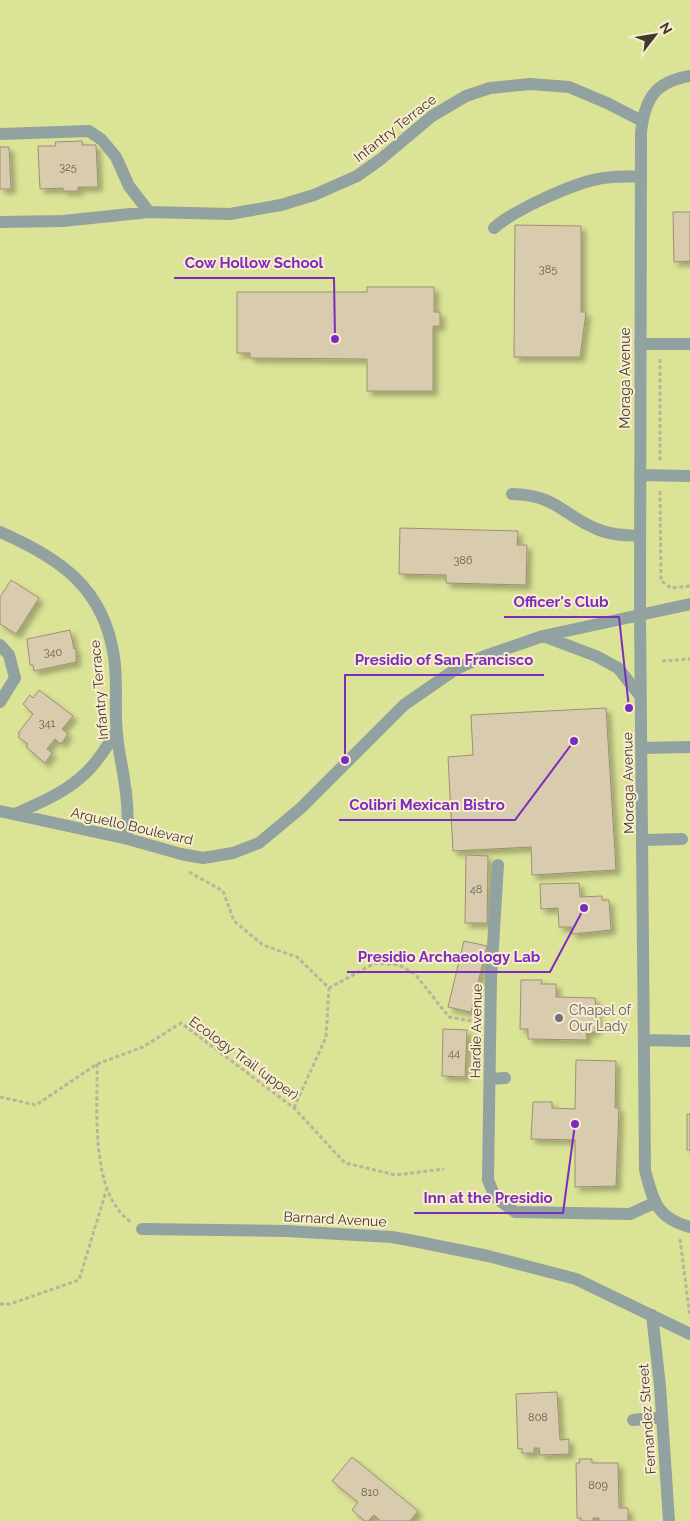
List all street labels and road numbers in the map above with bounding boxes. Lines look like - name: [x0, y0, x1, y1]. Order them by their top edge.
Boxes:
- street label: Infantry Terrace: [351, 91, 439, 165]
- street label: Moraga Avenue: [617, 327, 633, 429]
- street label: Infantry Terrace: [87, 639, 111, 741]
- street label: Moraga Avenue: [619, 732, 637, 834]
- street label: Arguello Boulevard: [69, 804, 195, 848]
- street label: Hardie Avenue: [467, 983, 485, 1079]
- street label: Ecology Trail (upper): [186, 1013, 302, 1103]
- street label: Barnard Avenue: [283, 1208, 387, 1230]
- street label: Fernandez Street: [635, 1363, 659, 1475]

